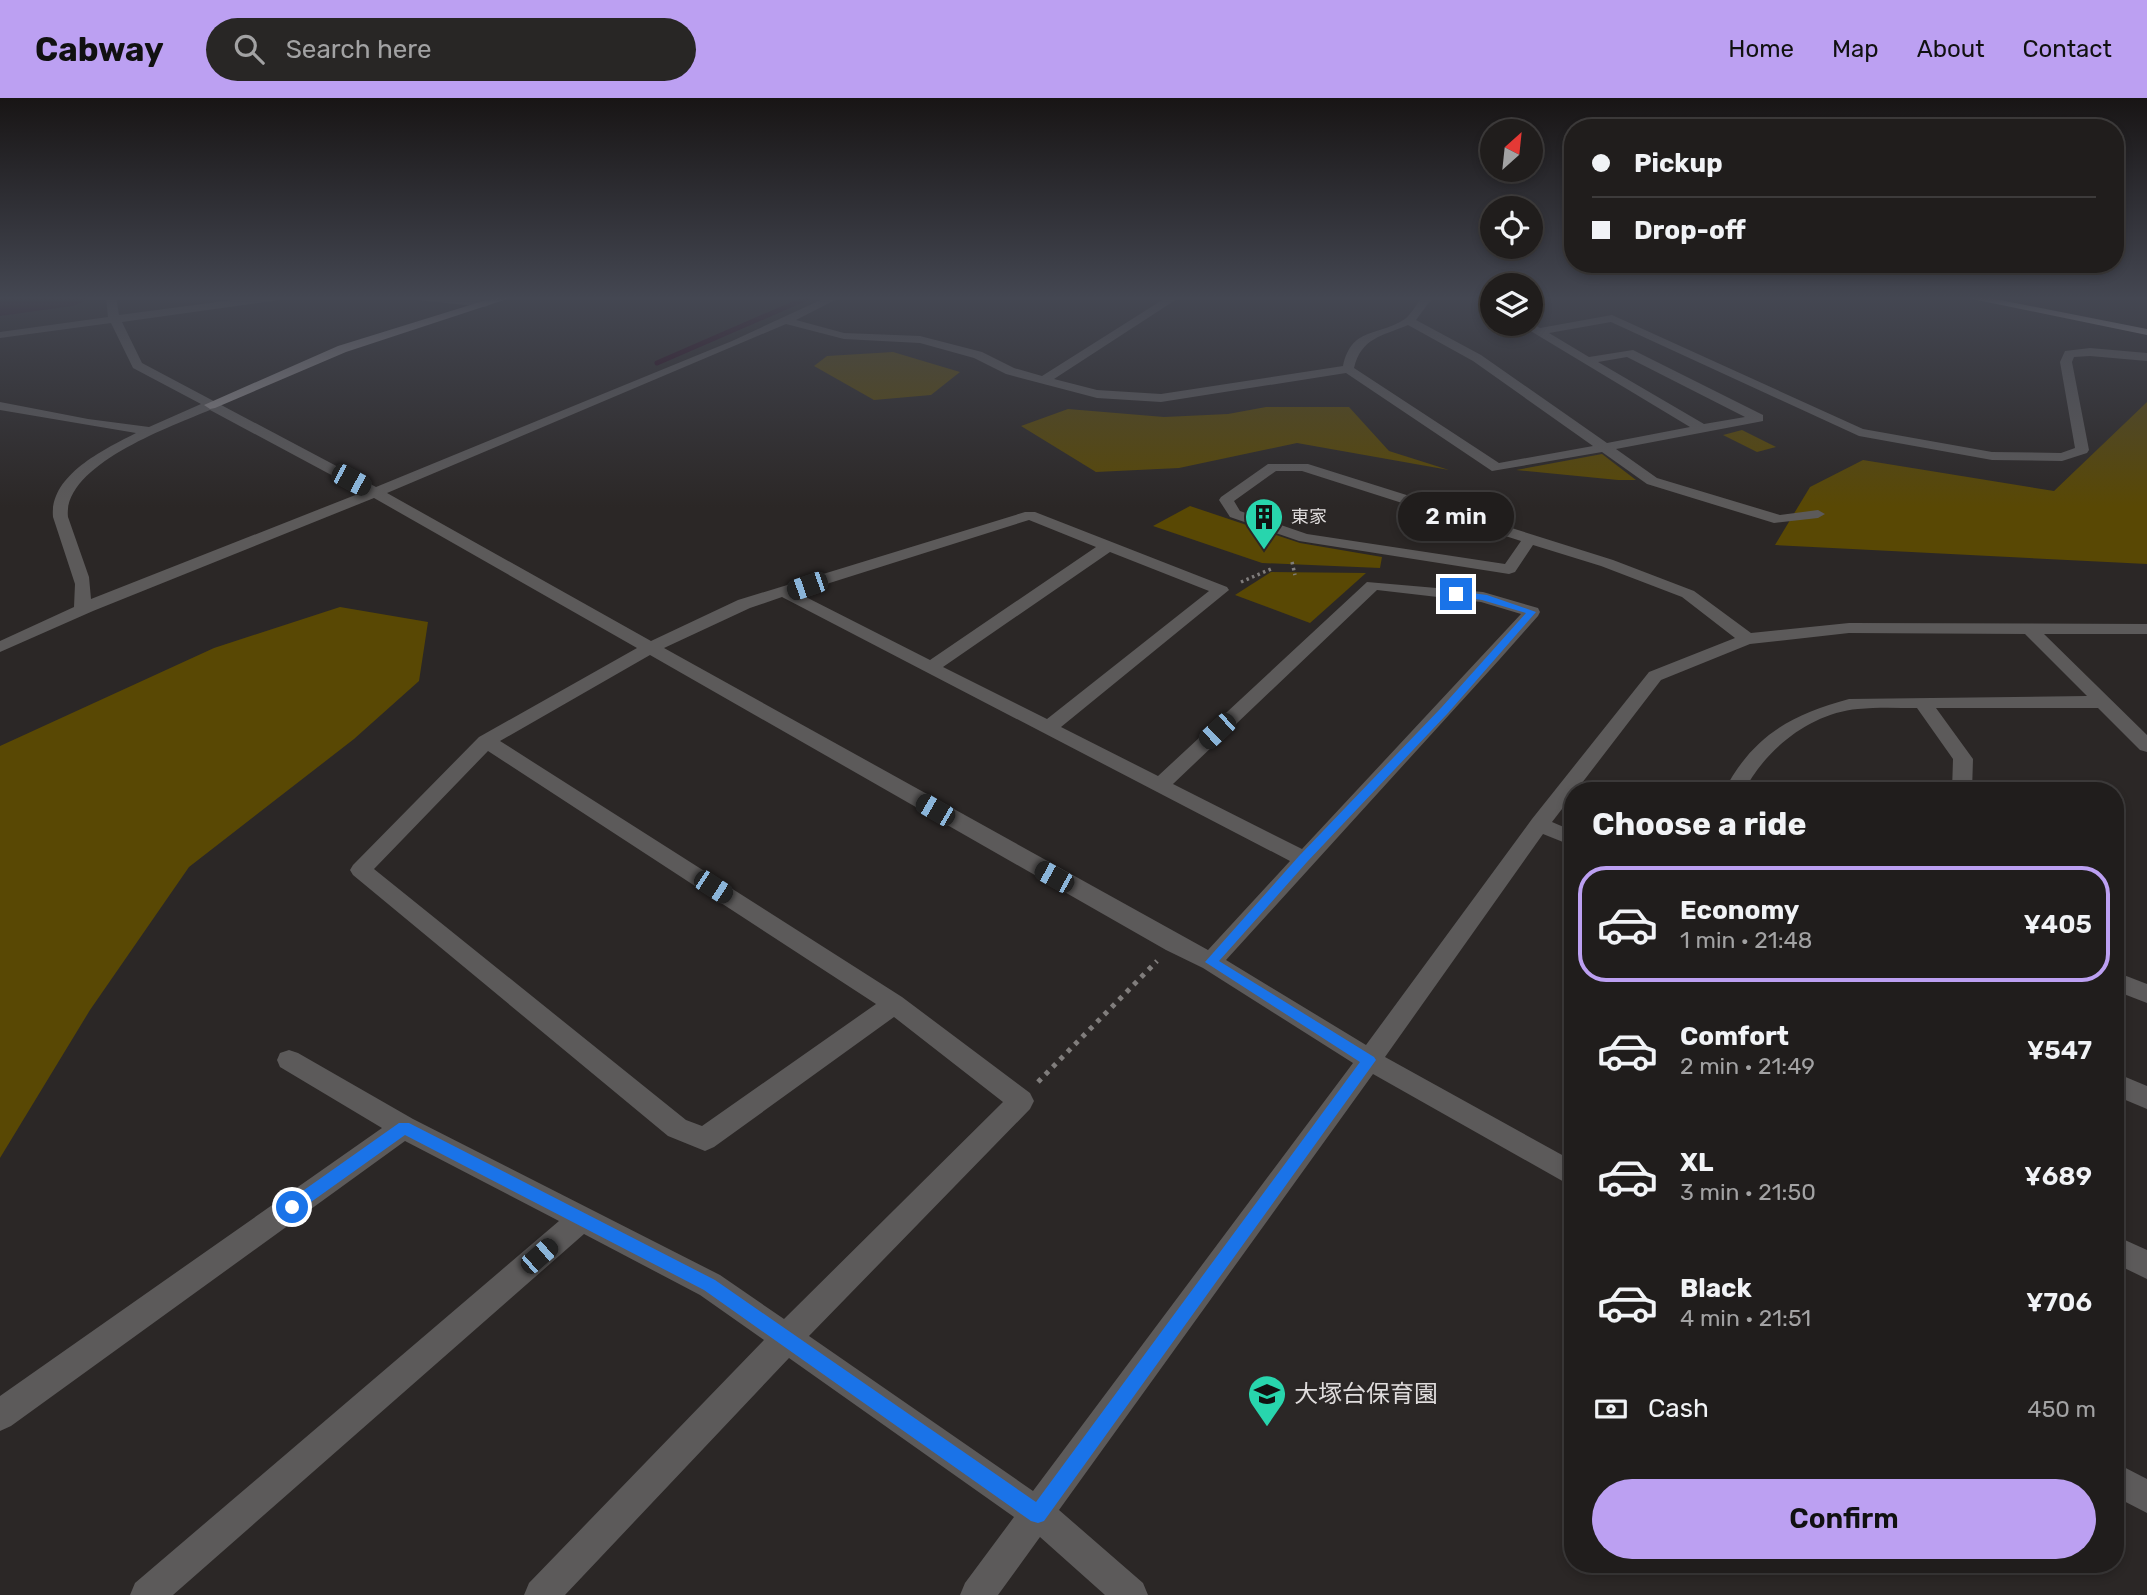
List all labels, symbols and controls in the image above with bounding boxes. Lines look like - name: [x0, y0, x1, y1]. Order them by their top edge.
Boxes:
- search box: [206, 18, 696, 81]
- text: Cabway: [35, 30, 164, 69]
- icon: search: [230, 30, 268, 68]
- text: Search here: [286, 34, 432, 65]
- text: Home: [1728, 35, 1794, 63]
- text: Map: [1832, 35, 1879, 63]
- text: About: [1917, 35, 1985, 63]
- text: Contact: [2023, 35, 2112, 63]
- north arrow: [1480, 119, 1544, 182]
- map controls: [1480, 119, 1543, 336]
- text: Pickup: [1634, 148, 1723, 179]
- button: locate: [1480, 196, 1543, 259]
- text: Drop-off: [1634, 215, 1746, 246]
- button: layers: [1480, 273, 1543, 336]
- car: [328, 461, 375, 499]
- callout: 2 min: [1398, 492, 1514, 542]
- building icon: 東家: [1243, 496, 1285, 551]
- text: 2 min: [1425, 502, 1487, 530]
- place label: 東家: [1291, 506, 1327, 528]
- car: [784, 569, 831, 603]
- route end: [1440, 578, 1472, 610]
- car: [1195, 709, 1240, 753]
- car: [912, 790, 959, 830]
- text: Choose a ride: [1592, 805, 1806, 843]
- car: [1031, 858, 1078, 896]
- car: [690, 867, 737, 907]
- icon: car: [1596, 893, 1659, 956]
- text: Economy: [1680, 895, 1799, 926]
- text: ¥405: [2023, 909, 2092, 940]
- text: 1 min · 21:48: [1680, 926, 1812, 954]
- icon: car: [1596, 1019, 1659, 1082]
- text: Comfort: [1680, 1021, 1789, 1052]
- text: ¥547: [2027, 1035, 2092, 1066]
- text: 2 min · 21:49: [1680, 1052, 1815, 1080]
- icon: car: [1596, 1145, 1659, 1208]
- text: XL: [1680, 1147, 1713, 1178]
- text: ¥689: [2024, 1161, 2092, 1192]
- text: 3 min · 21:50: [1680, 1178, 1816, 1206]
- route start: [276, 1191, 308, 1223]
- car: [517, 1234, 562, 1278]
- icon: car: [1596, 1271, 1659, 1334]
- text: Black: [1680, 1273, 1752, 1304]
- text: ¥706: [2026, 1287, 2092, 1318]
- text: 4 min · 21:51: [1680, 1304, 1811, 1332]
- school or university icon: 大塚台保育園: [1246, 1373, 1288, 1428]
- place label: 大塚台保育園: [1294, 1380, 1438, 1408]
- icon: cash: [1592, 1390, 1630, 1428]
- text: Cash: [1648, 1393, 1709, 1424]
- text: 450 m: [2027, 1395, 2096, 1423]
- button: Confirm: [1592, 1479, 2096, 1559]

